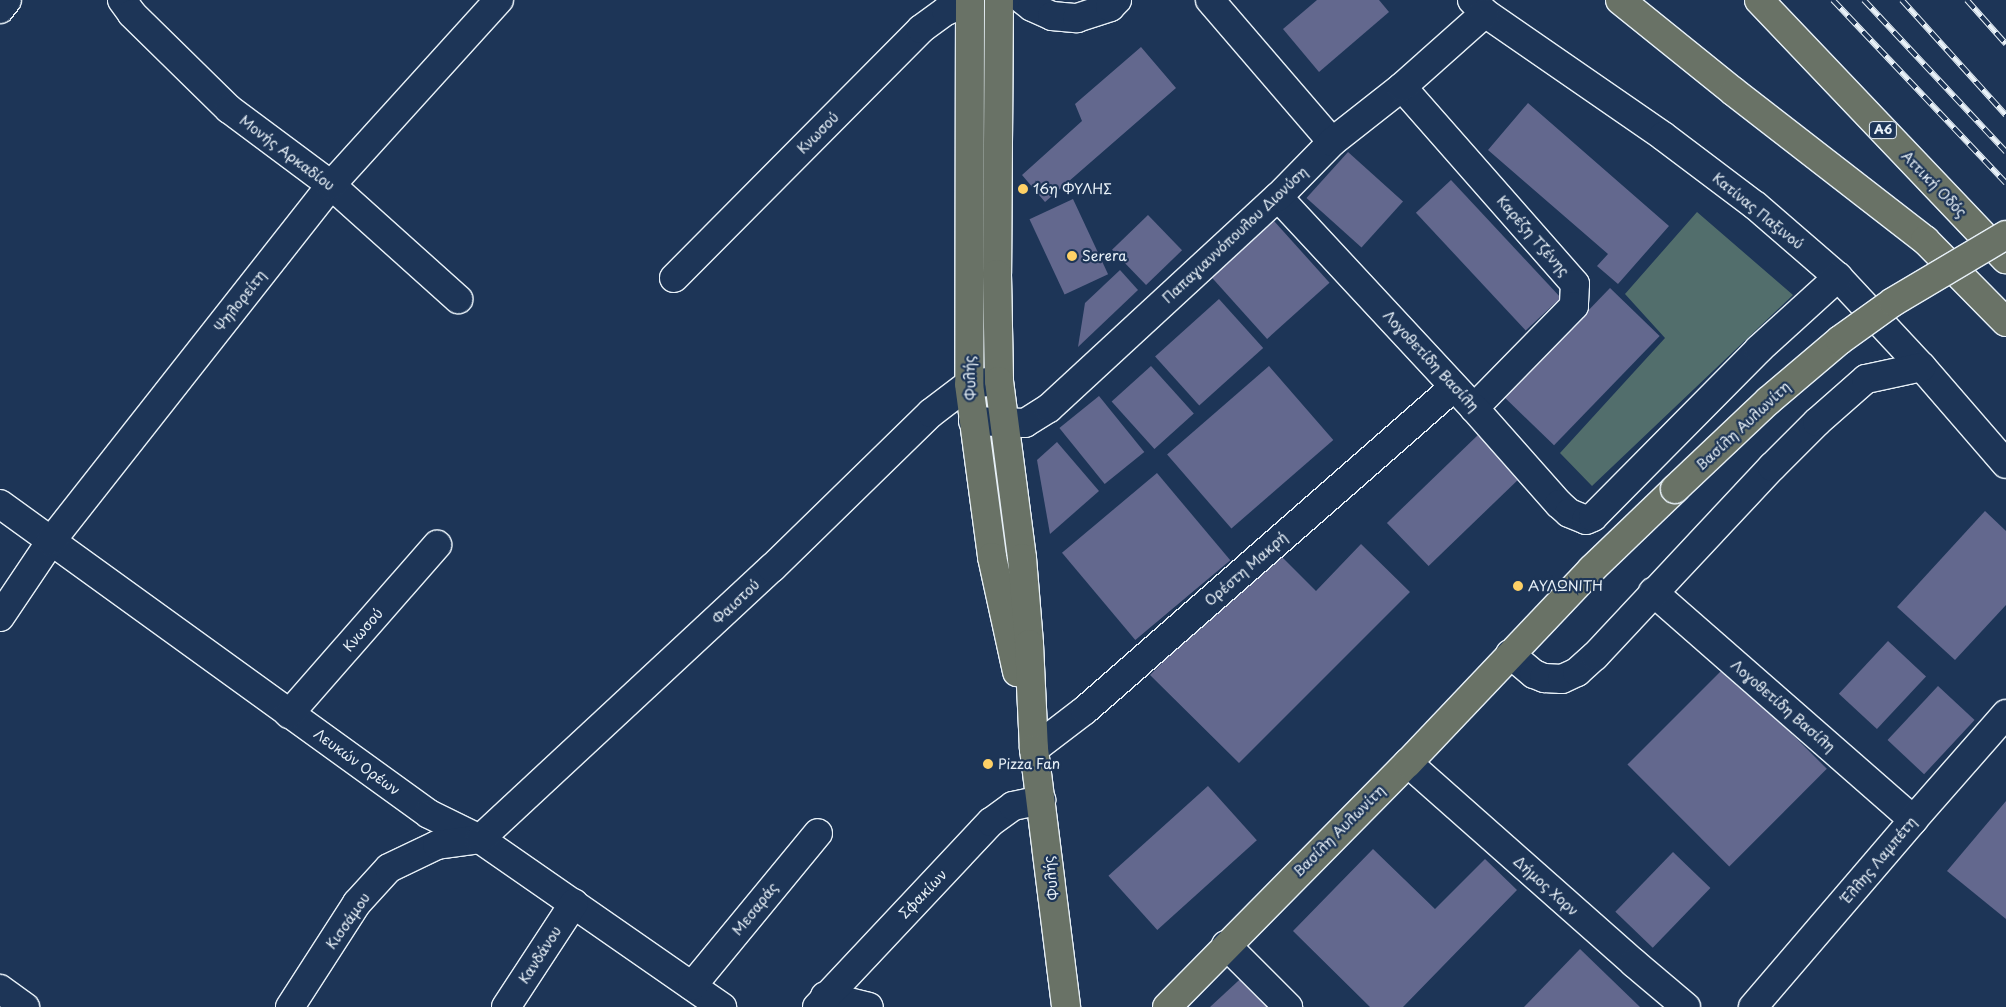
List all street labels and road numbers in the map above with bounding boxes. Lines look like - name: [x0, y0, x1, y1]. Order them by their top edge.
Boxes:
- street label: Κνωσού: [794, 109, 842, 157]
- street label: Μονής Αρκαδίου: [236, 112, 338, 194]
- road number: Α6: [1868, 120, 1898, 140]
- street label: Αττική Οδός: [1898, 147, 1970, 221]
- street label: Παπαγιαννόπουλου Διονύση: [1159, 163, 1311, 307]
- street label: Κατίνας Παξινού: [1709, 169, 1807, 253]
- street label: Καρέζη Τζένης: [1493, 192, 1573, 280]
- street label: Ψηλορείτη: [211, 267, 269, 335]
- street label: Λογοθετίδη Βασίλη: [1380, 307, 1482, 415]
- street label: Φυλής: [961, 355, 979, 401]
- street label: Βασίλη Αυλωνίτη: [1692, 378, 1794, 474]
- street label: Ορέστη Μακρή: [1201, 528, 1291, 610]
- street label: Φαιστού: [709, 576, 763, 628]
- street label: Κνωσού: [340, 605, 386, 655]
- street label: Λογοθετίδη Βασίλη: [1727, 656, 1839, 756]
- street label: Λευκών Ορέων: [310, 725, 404, 799]
- street label: Βασίλη Αυλωνίτη: [1290, 782, 1388, 880]
- street label: Έλλης Λαμπέτη: [1838, 813, 1920, 907]
- street label: Δήμος Χορν: [1510, 853, 1582, 919]
- street label: Φυλής: [1040, 855, 1062, 901]
- street label: Σφακίων: [896, 866, 950, 922]
- street label: Μεσαράς: [729, 879, 781, 939]
- street label: Κισσάμου: [322, 890, 374, 952]
- street label: Κανδάνου: [515, 923, 565, 987]

